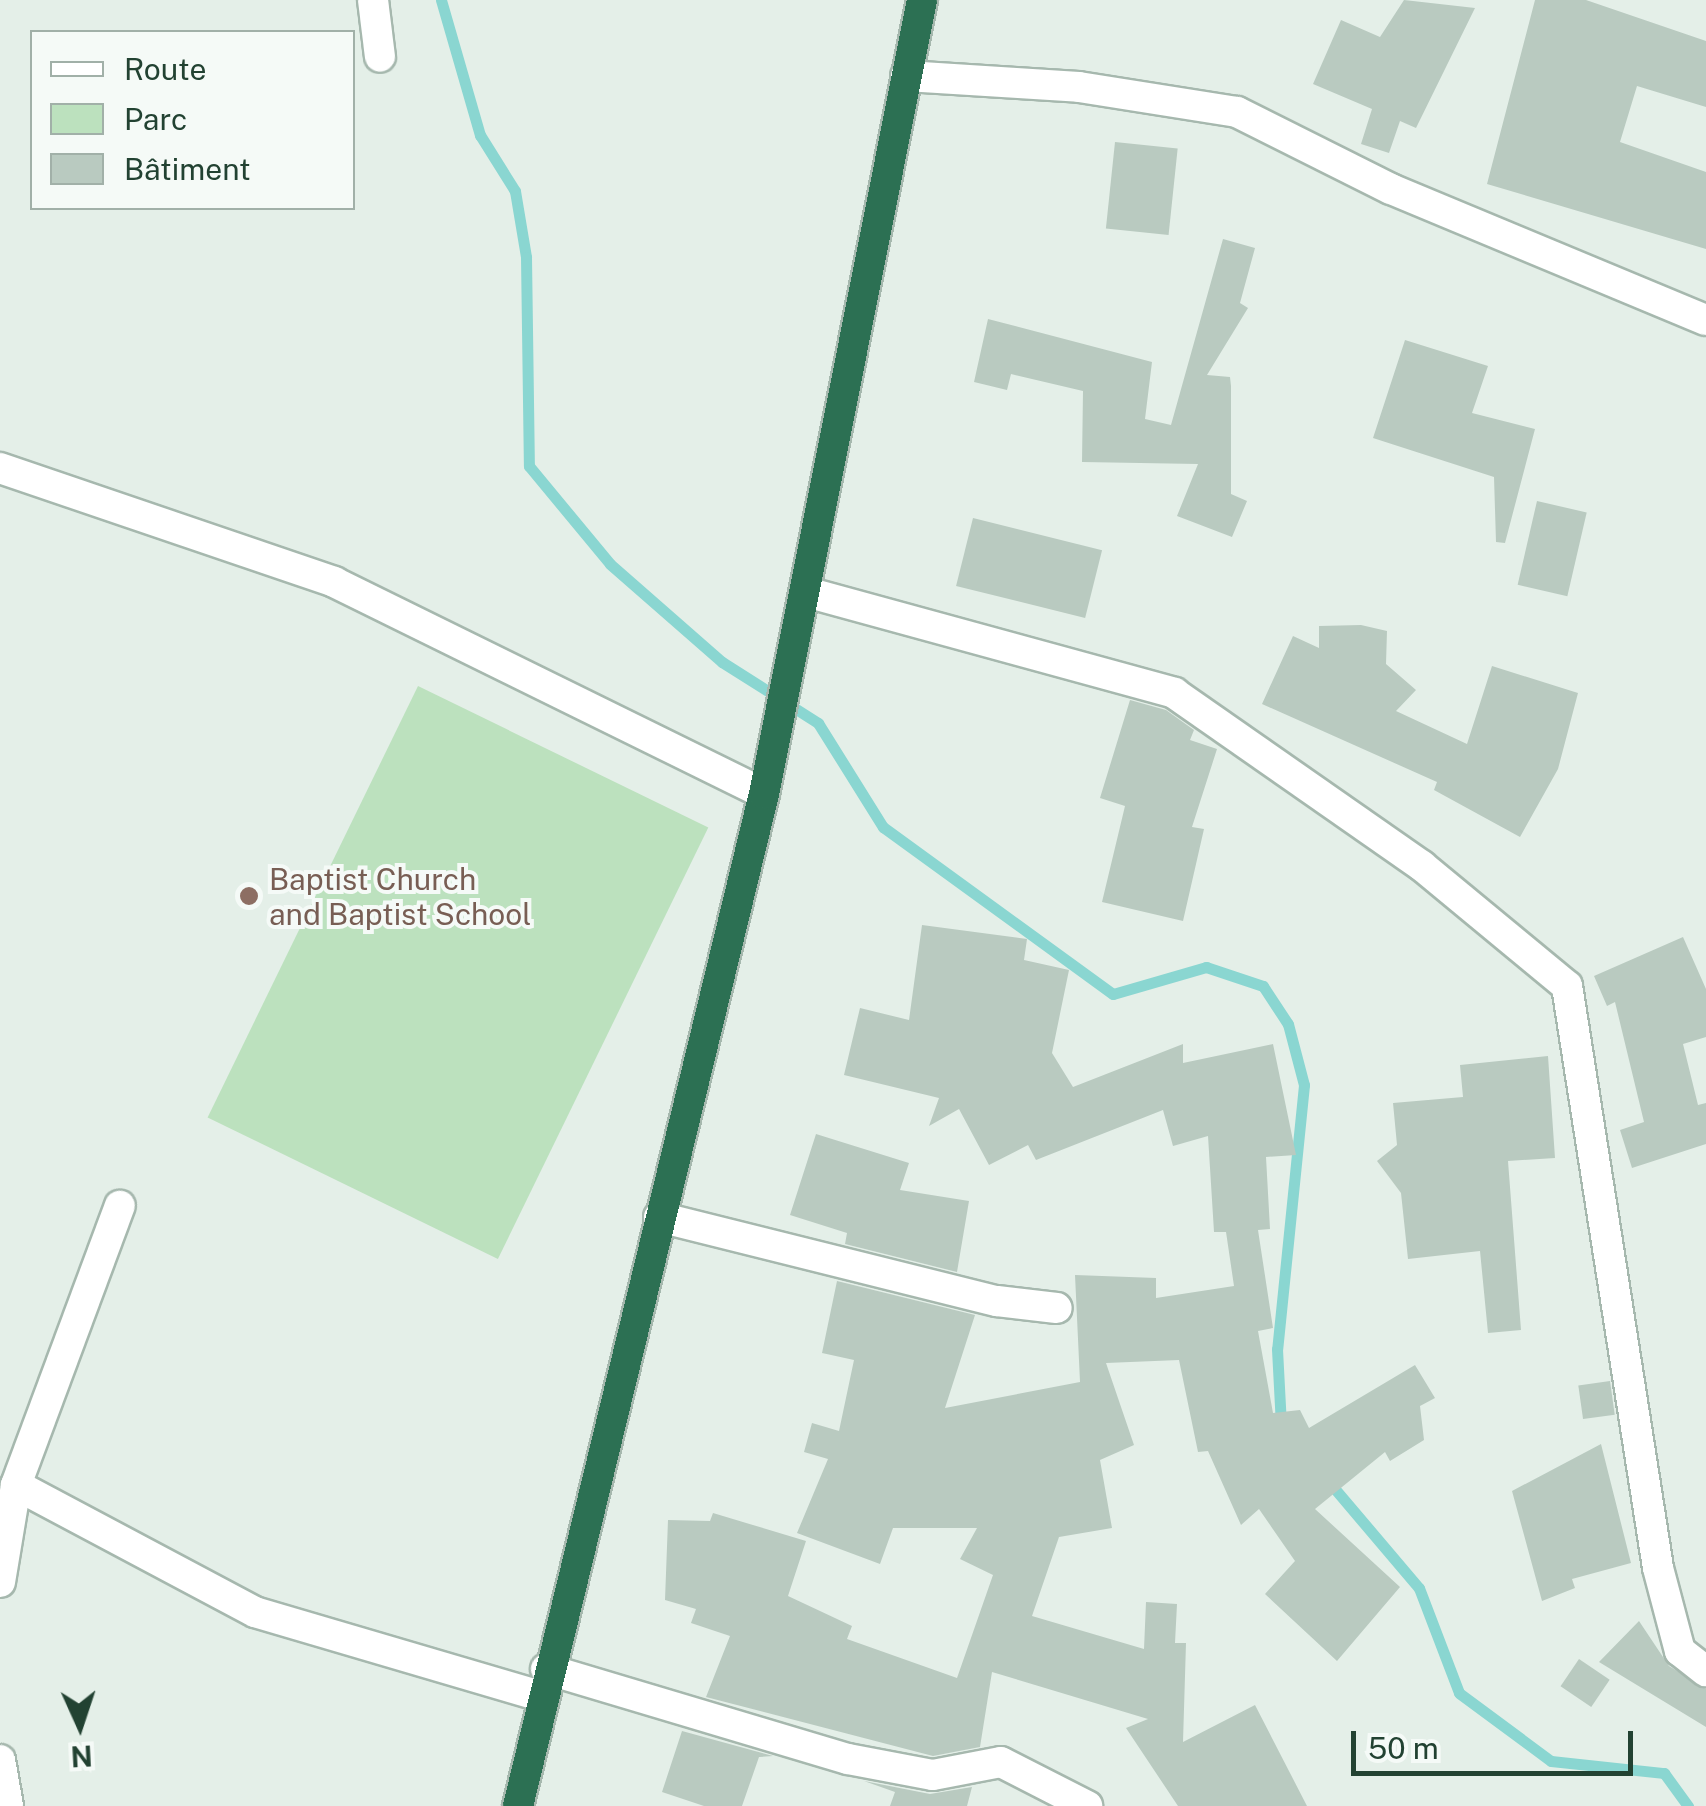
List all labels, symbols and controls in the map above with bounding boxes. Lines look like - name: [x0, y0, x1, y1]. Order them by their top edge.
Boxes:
- legend: [30, 30, 355, 210]
- text: Route: [124, 51, 206, 87]
- text: Parc: [124, 101, 187, 137]
- text: Bâtiment: [124, 151, 251, 187]
- place label: Baptist Church and Baptist School: [269, 861, 531, 932]
- marker: Baptist Church and Baptist School: [238, 885, 260, 907]
- north arrow: [30, 1676, 130, 1776]
- scale bar: [1356, 1711, 1638, 1773]
- text: 50 m: [1368, 1730, 1439, 1766]
- text: N: [70, 1739, 93, 1774]

